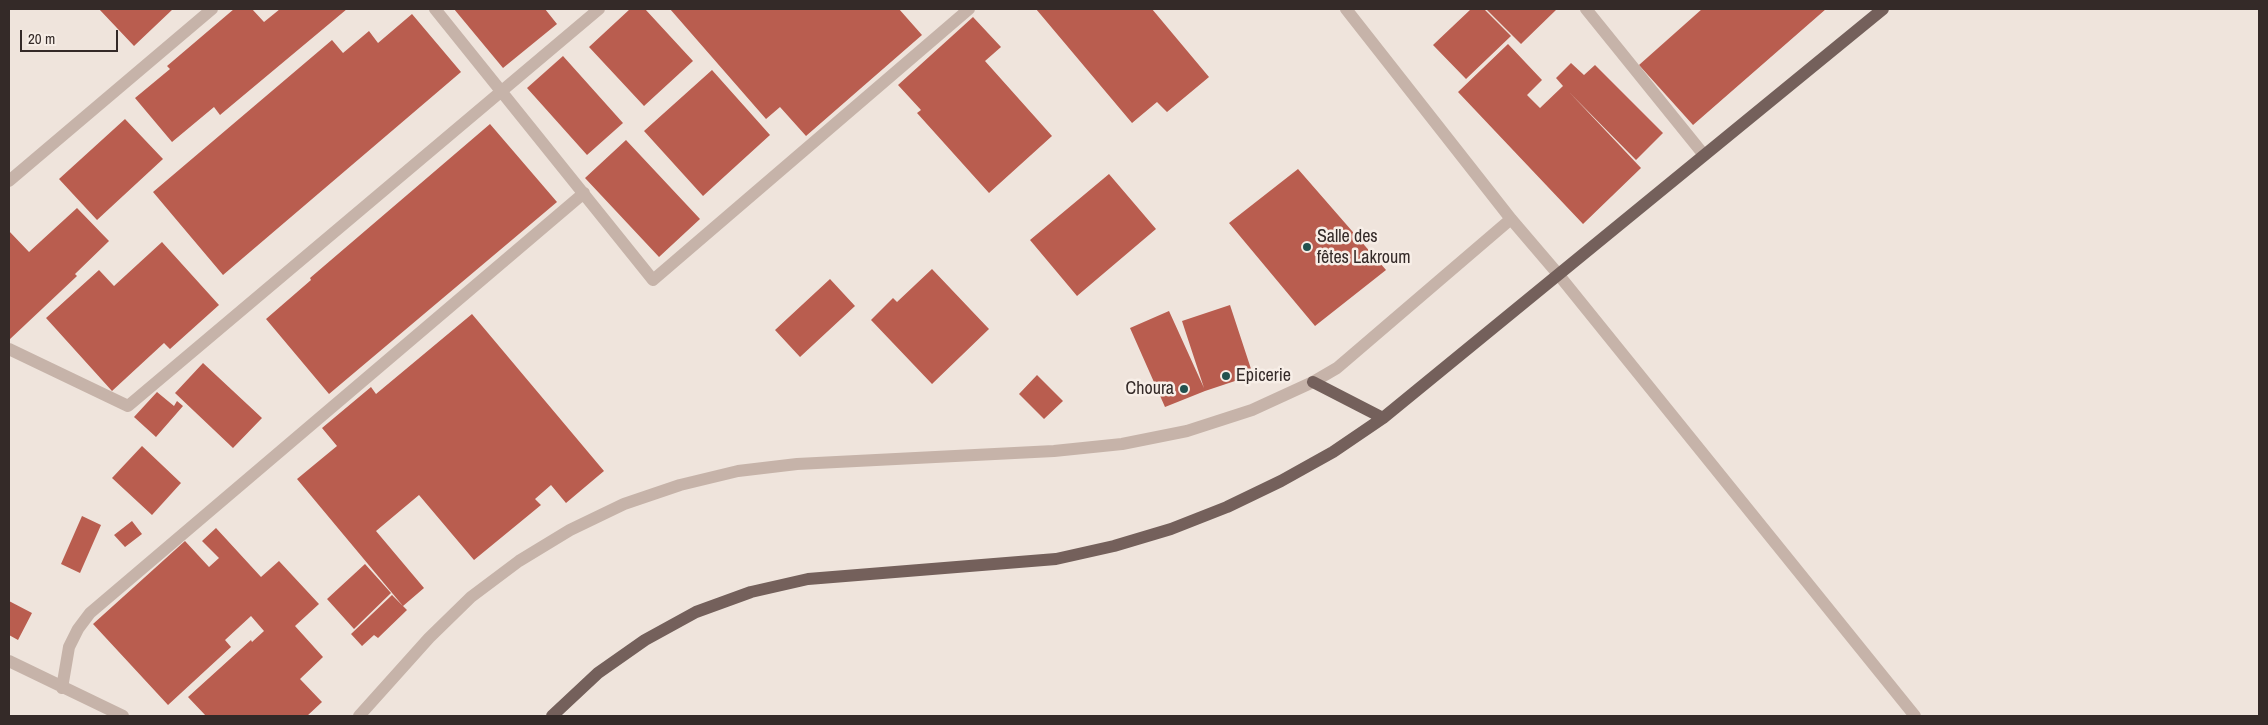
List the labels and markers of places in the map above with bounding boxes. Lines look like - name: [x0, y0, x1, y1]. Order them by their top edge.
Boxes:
- place label: Salle des fêtes Lakroum: [1317, 226, 1411, 268]
- marker: Salle des fêtes Lakroum: [1301, 241, 1313, 253]
- place label: Epicerie: [1236, 365, 1291, 387]
- marker: Epicerie: [1220, 370, 1232, 382]
- place label: Choura: [1126, 378, 1174, 400]
- marker: Choura: [1178, 383, 1190, 395]

